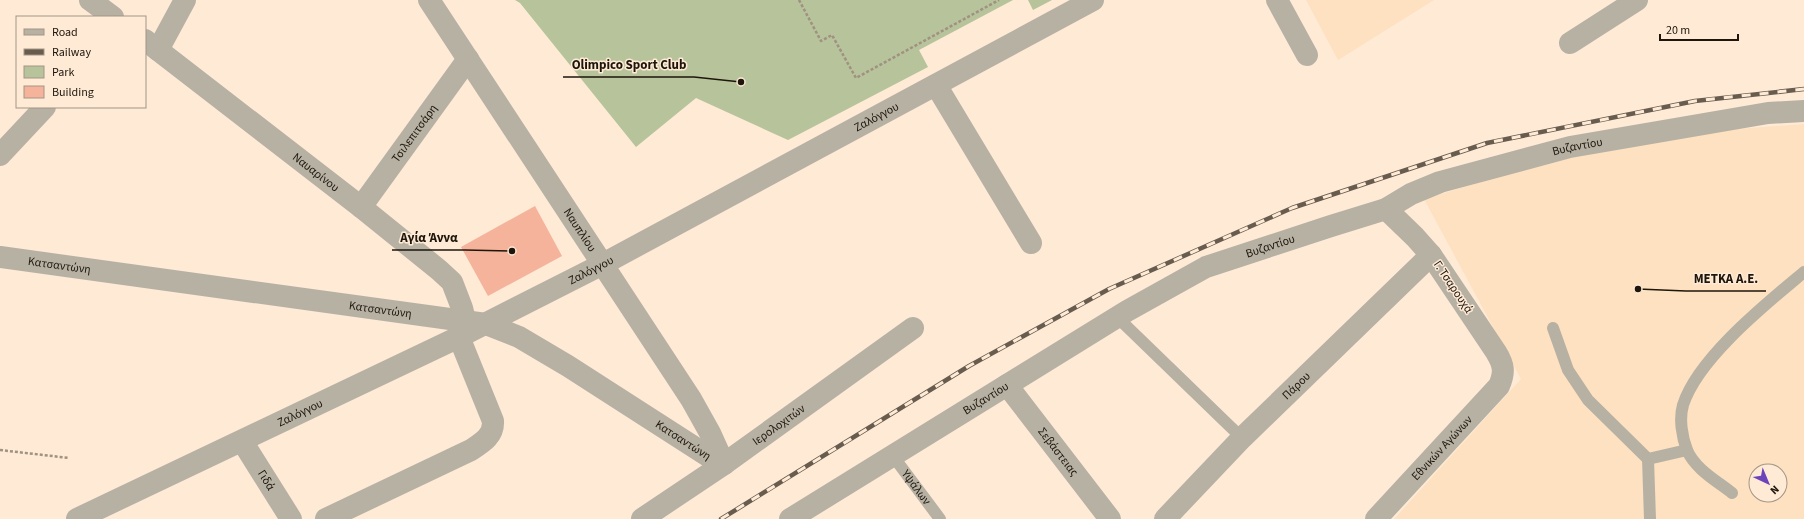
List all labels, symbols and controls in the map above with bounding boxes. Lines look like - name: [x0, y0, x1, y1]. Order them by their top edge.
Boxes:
- legend: [16, 16, 146, 108]
- scale bar: [1660, 16, 1738, 42]
- text: 20 m: [1666, 22, 1690, 39]
- text: Road: [52, 24, 78, 41]
- text: Railway: [52, 44, 91, 61]
- callout: Olimpico Sport Club: [563, 52, 694, 77]
- text: Olimpico Sport Club: [572, 56, 686, 74]
- text: Park: [52, 64, 74, 81]
- text: Building: [52, 84, 94, 101]
- street label: Ζαλόγγου: [851, 98, 902, 136]
- street label: Τσιλεπιτσάρη: [387, 101, 441, 166]
- street label: Βυζαντίου: [1550, 133, 1604, 160]
- street label: Ναυαρίνου: [289, 149, 343, 196]
- street label: Ναυπλίου: [559, 205, 600, 255]
- callout: Αγία Άννα: [392, 225, 465, 250]
- text: Αγία Άννα: [399, 229, 458, 247]
- street label: Βυζαντίου: [1243, 230, 1297, 262]
- street label: Ζαλόγγου: [565, 251, 616, 289]
- street label: Κατσαντώνη: [27, 252, 92, 278]
- street label: Γ. Τσαρουχά: [1429, 257, 1477, 317]
- callout: ΜΕΤΚΑ Α.Ε.: [1686, 266, 1766, 291]
- text: ΜΕΤΚΑ Α.Ε.: [1694, 270, 1758, 288]
- street label: Κατσαντώνη: [348, 297, 413, 322]
- street label: Πάρου: [1278, 368, 1314, 403]
- street label: Βυζαντίου: [960, 378, 1012, 419]
- street label: Ζαλόγγου: [274, 395, 326, 431]
- street label: Ιερολοχιτών: [749, 400, 809, 450]
- street label: Εθνικών Αγώνων: [1407, 411, 1477, 484]
- street label: Κατσαντώνη: [652, 416, 714, 464]
- street label: Σεβάστειας: [1034, 424, 1082, 480]
- north arrow: [1748, 463, 1788, 503]
- street label: Υψάλων: [897, 465, 935, 509]
- street label: Γιδά: [254, 466, 279, 494]
- text: N: [1767, 482, 1782, 498]

